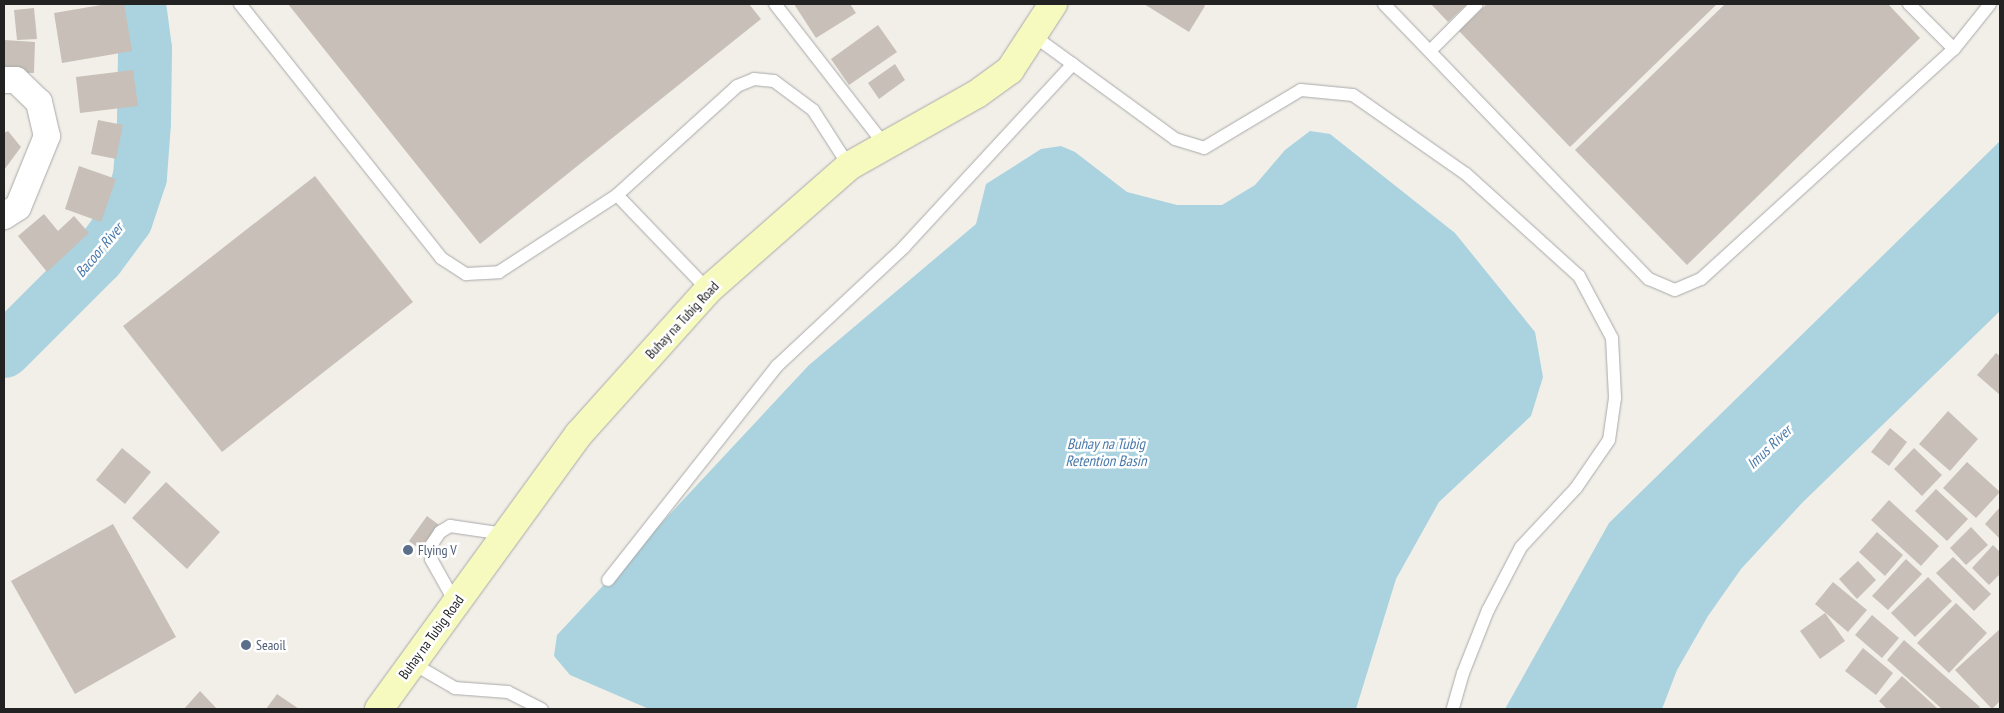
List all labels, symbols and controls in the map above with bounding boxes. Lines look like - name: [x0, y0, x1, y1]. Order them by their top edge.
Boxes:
- water label: Bacoor River: [71, 219, 127, 281]
- street label: Buhay na Tubig Road: [642, 278, 722, 362]
- water label: Imus River: [1743, 422, 1795, 472]
- water label: Buhay na Tubig Retention Basin: [1065, 434, 1147, 469]
- place label: Flying V: [418, 542, 457, 558]
- marker: Flying V: [402, 544, 414, 556]
- street label: Buhay na Tubig Road: [395, 591, 467, 683]
- place label: Seaoil: [256, 637, 286, 653]
- marker: Seaoil: [240, 639, 252, 651]

